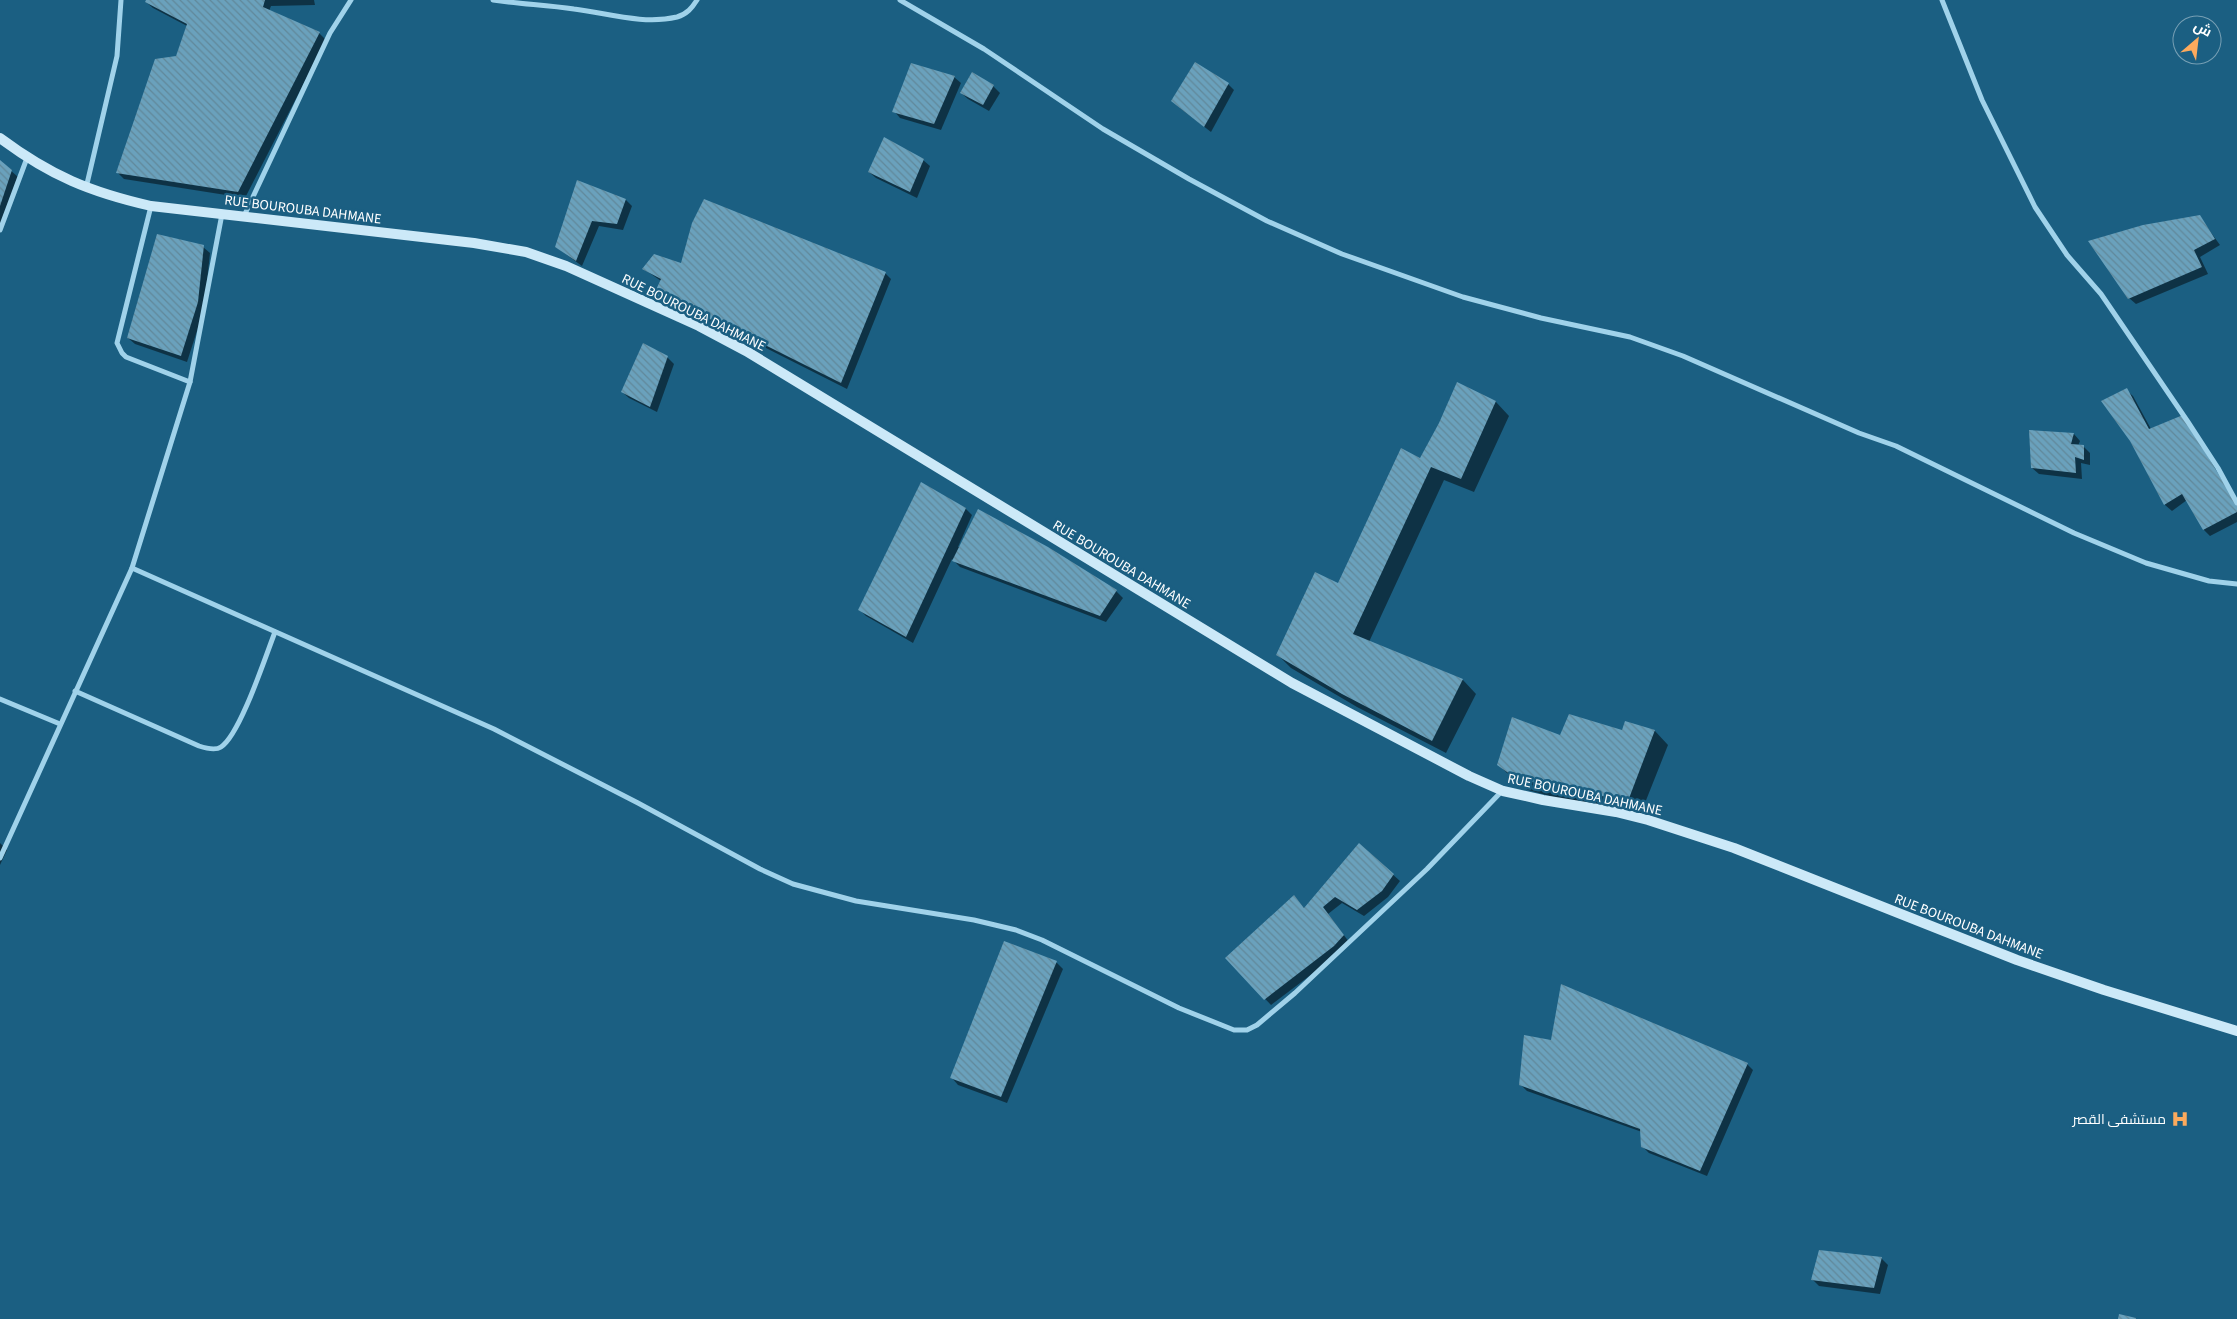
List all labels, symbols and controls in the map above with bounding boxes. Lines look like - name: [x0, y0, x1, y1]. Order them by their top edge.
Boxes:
- north arrow: [2172, 15, 2222, 65]
- text: ش: [2190, 16, 2215, 42]
- street label: RUE BOUROUBA DAHMANE: [223, 190, 383, 230]
- street label: RUE BOUROUBA DAHMANE: [618, 269, 769, 357]
- street label: RUE BOUROUBA DAHMANE: [1049, 516, 1194, 614]
- street label: RUE BOUROUBA DAHMANE: [1505, 769, 1664, 821]
- street label: RUE BOUROUBA DAHMANE: [1891, 889, 2046, 965]
- hospital icon: مستشفى القصر: [2170, 1109, 2190, 1129]
- place label: مستشفى القصر: [2071, 1110, 2166, 1130]

